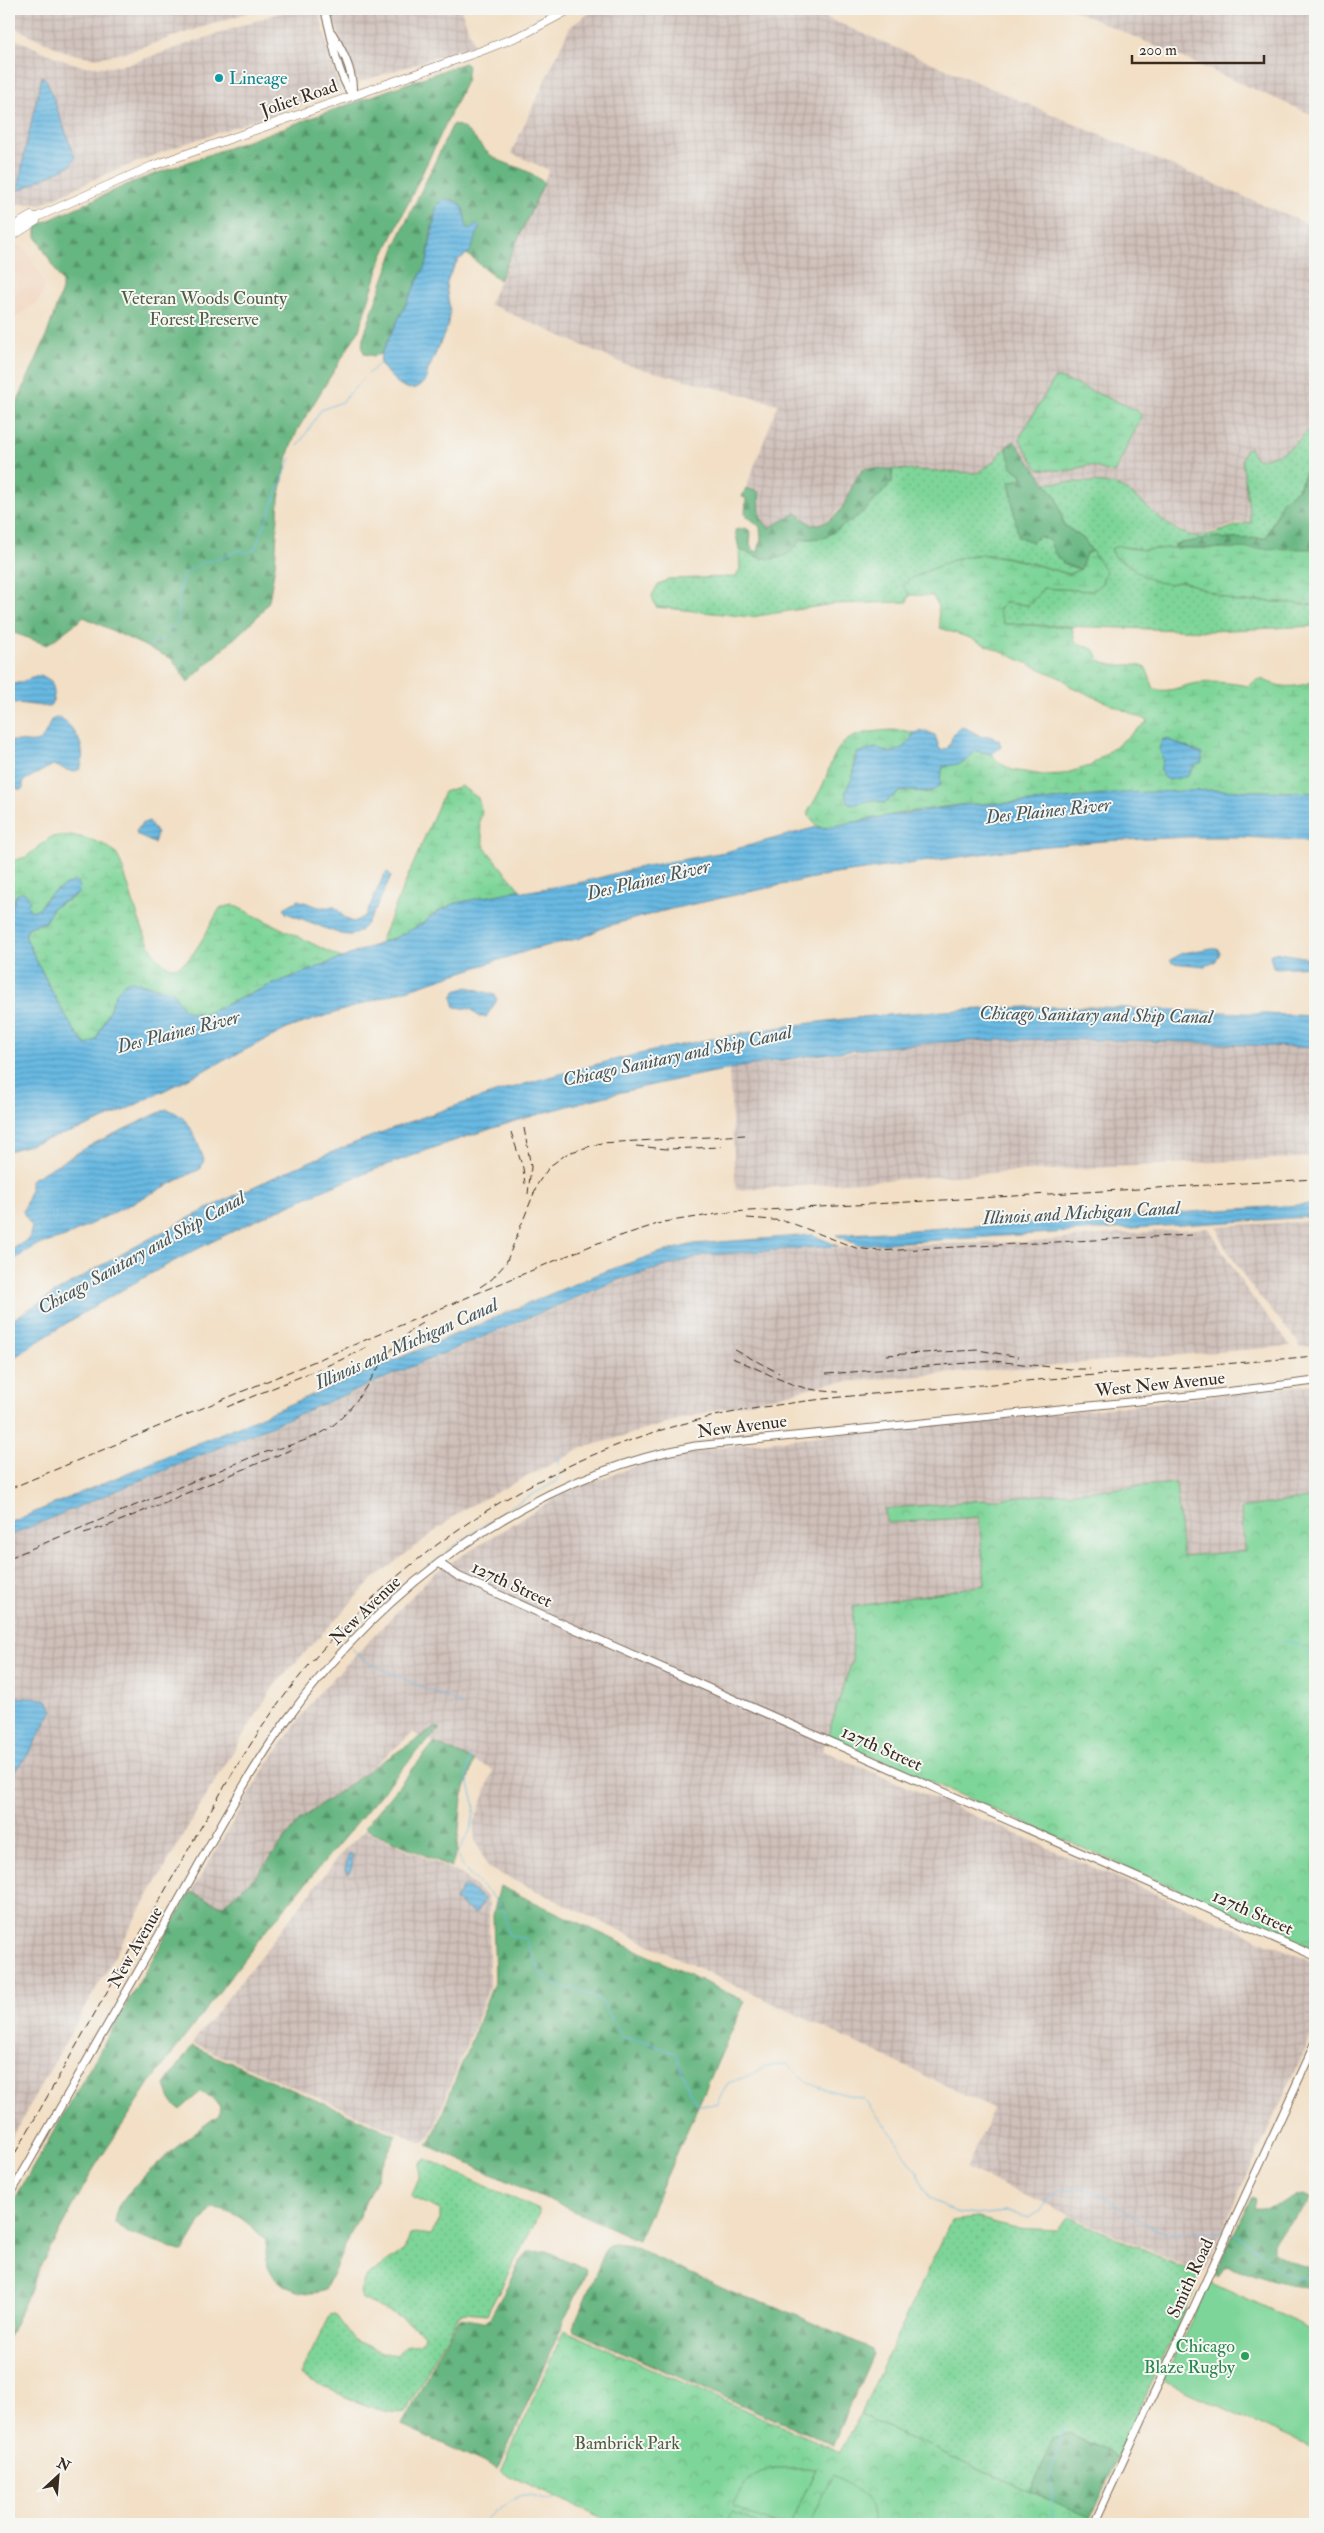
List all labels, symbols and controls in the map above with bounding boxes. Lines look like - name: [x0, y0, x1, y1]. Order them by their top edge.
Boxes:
- scale bar: [1132, 32, 1264, 64]
- text: 200 m: [1139, 41, 1177, 60]
- place label: Lineage: [229, 67, 288, 90]
- marker: Lineage: [213, 72, 225, 84]
- street label: Joliet Road: [257, 75, 341, 123]
- park label: Veteran Woods County Forest Preserve: [121, 287, 288, 331]
- water label: Des Plaines River: [983, 792, 1113, 830]
- water label: Des Plaines River: [583, 854, 713, 906]
- water label: Chicago Sanitary and Ship Canal: [979, 1001, 1214, 1029]
- water label: Des Plaines River: [113, 1005, 243, 1059]
- water label: Chicago Sanitary and Ship Canal: [561, 1020, 795, 1092]
- water label: Chicago Sanitary and Ship Canal: [34, 1185, 251, 1320]
- water label: Illinois and Michigan Canal: [981, 1196, 1182, 1230]
- water label: Illinois and Michigan Canal: [310, 1292, 503, 1395]
- street label: West New Avenue: [1093, 1366, 1227, 1403]
- street label: New Avenue: [696, 1410, 789, 1443]
- street label: 127th Street: [468, 1556, 556, 1613]
- street label: New Avenue: [325, 1570, 406, 1650]
- street label: 127th Street: [838, 1720, 926, 1777]
- street label: 127th Street: [1209, 1884, 1297, 1941]
- street label: New Avenue: [103, 1902, 168, 1992]
- street label: Smith Road: [1162, 2235, 1219, 2322]
- place label: Chicago Blaze Rugby: [1144, 2335, 1236, 2379]
- marker: Chicago Blaze Rugby: [1239, 2350, 1251, 2362]
- park label: Bambrick Park: [574, 2432, 680, 2455]
- north arrow: [32, 2450, 82, 2500]
- text: N: [53, 2454, 73, 2475]

